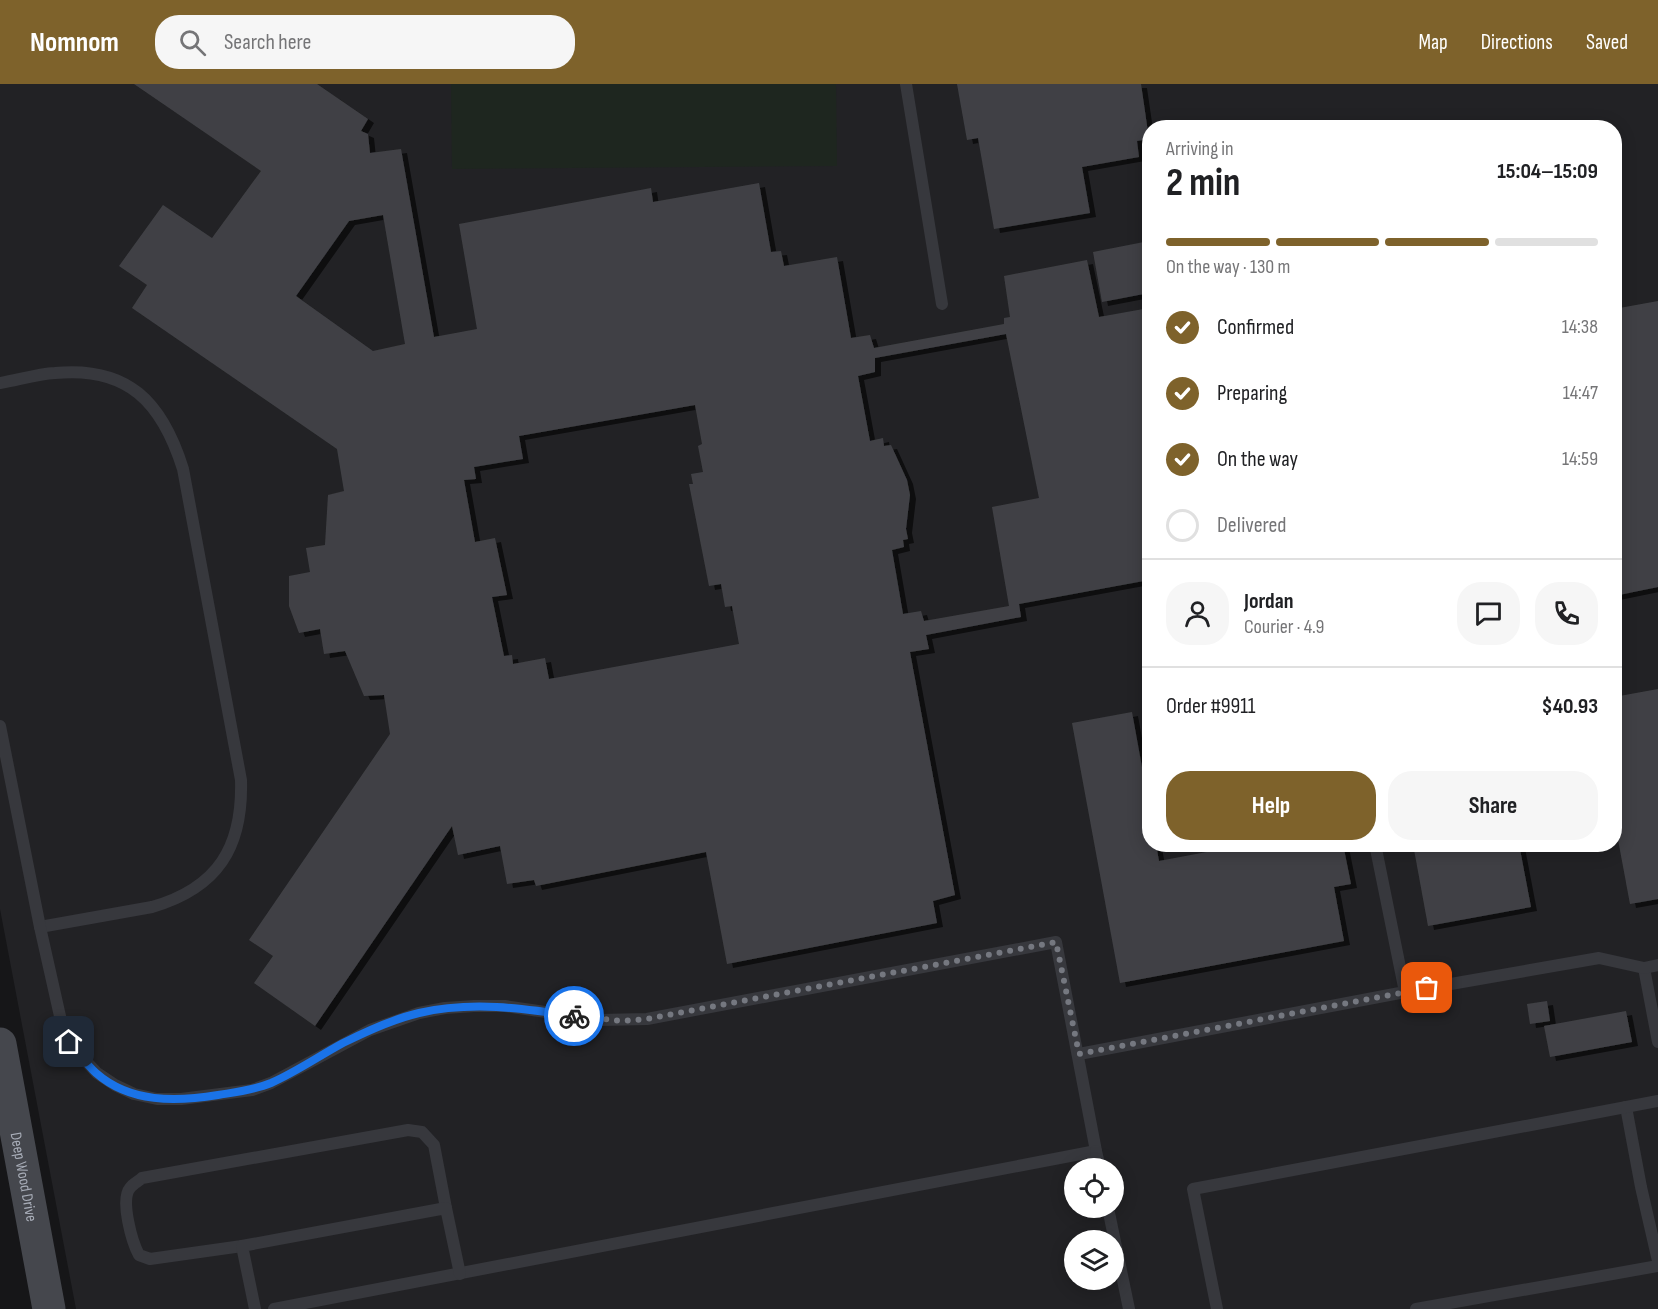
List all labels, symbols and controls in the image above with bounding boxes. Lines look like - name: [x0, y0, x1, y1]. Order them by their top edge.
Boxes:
- search box: [155, 15, 575, 69]
- text: Nomnom: [30, 26, 119, 59]
- icon: search: [176, 26, 209, 59]
- text: Search here: [224, 29, 311, 56]
- text: Map: [1418, 30, 1448, 55]
- text: Directions: [1481, 30, 1553, 55]
- text: Saved: [1586, 30, 1628, 55]
- text: Arriving in: [1166, 137, 1234, 161]
- text: 15:04–15:09: [1497, 158, 1598, 185]
- text: 2 min: [1166, 160, 1240, 207]
- text: On the way · 130 m: [1166, 255, 1290, 279]
- icon: check: [1166, 311, 1199, 344]
- text: Confirmed: [1217, 314, 1294, 341]
- text: 14:38: [1562, 315, 1598, 339]
- icon: check: [1166, 377, 1199, 410]
- text: Preparing: [1217, 380, 1287, 407]
- text: 14:47: [1563, 381, 1598, 405]
- icon: check: [1166, 443, 1199, 476]
- text: On the way: [1217, 446, 1298, 473]
- text: 14:59: [1562, 447, 1598, 471]
- text: Delivered: [1217, 512, 1286, 539]
- button: person: [1166, 582, 1229, 645]
- button: chat: [1457, 582, 1520, 645]
- button: phone: [1535, 582, 1598, 645]
- text: Jordan: [1244, 588, 1293, 615]
- text: Courier · 4.9: [1244, 615, 1324, 639]
- text: Order #9911: [1166, 693, 1256, 720]
- text: $40.93: [1542, 693, 1598, 720]
- button: Help: [1166, 771, 1376, 840]
- button: Share: [1388, 771, 1598, 840]
- pin: [1401, 962, 1452, 1013]
- icon: bag: [1410, 971, 1443, 1004]
- courier: [544, 986, 604, 1046]
- icon: bike: [558, 1000, 591, 1033]
- pin: [43, 1016, 94, 1067]
- icon: home: [52, 1025, 85, 1058]
- street label: Deep Wood Drive: [5, 1131, 41, 1223]
- map controls: [1064, 1158, 1124, 1290]
- button: locate: [1064, 1158, 1124, 1218]
- button: layers: [1064, 1230, 1124, 1290]

